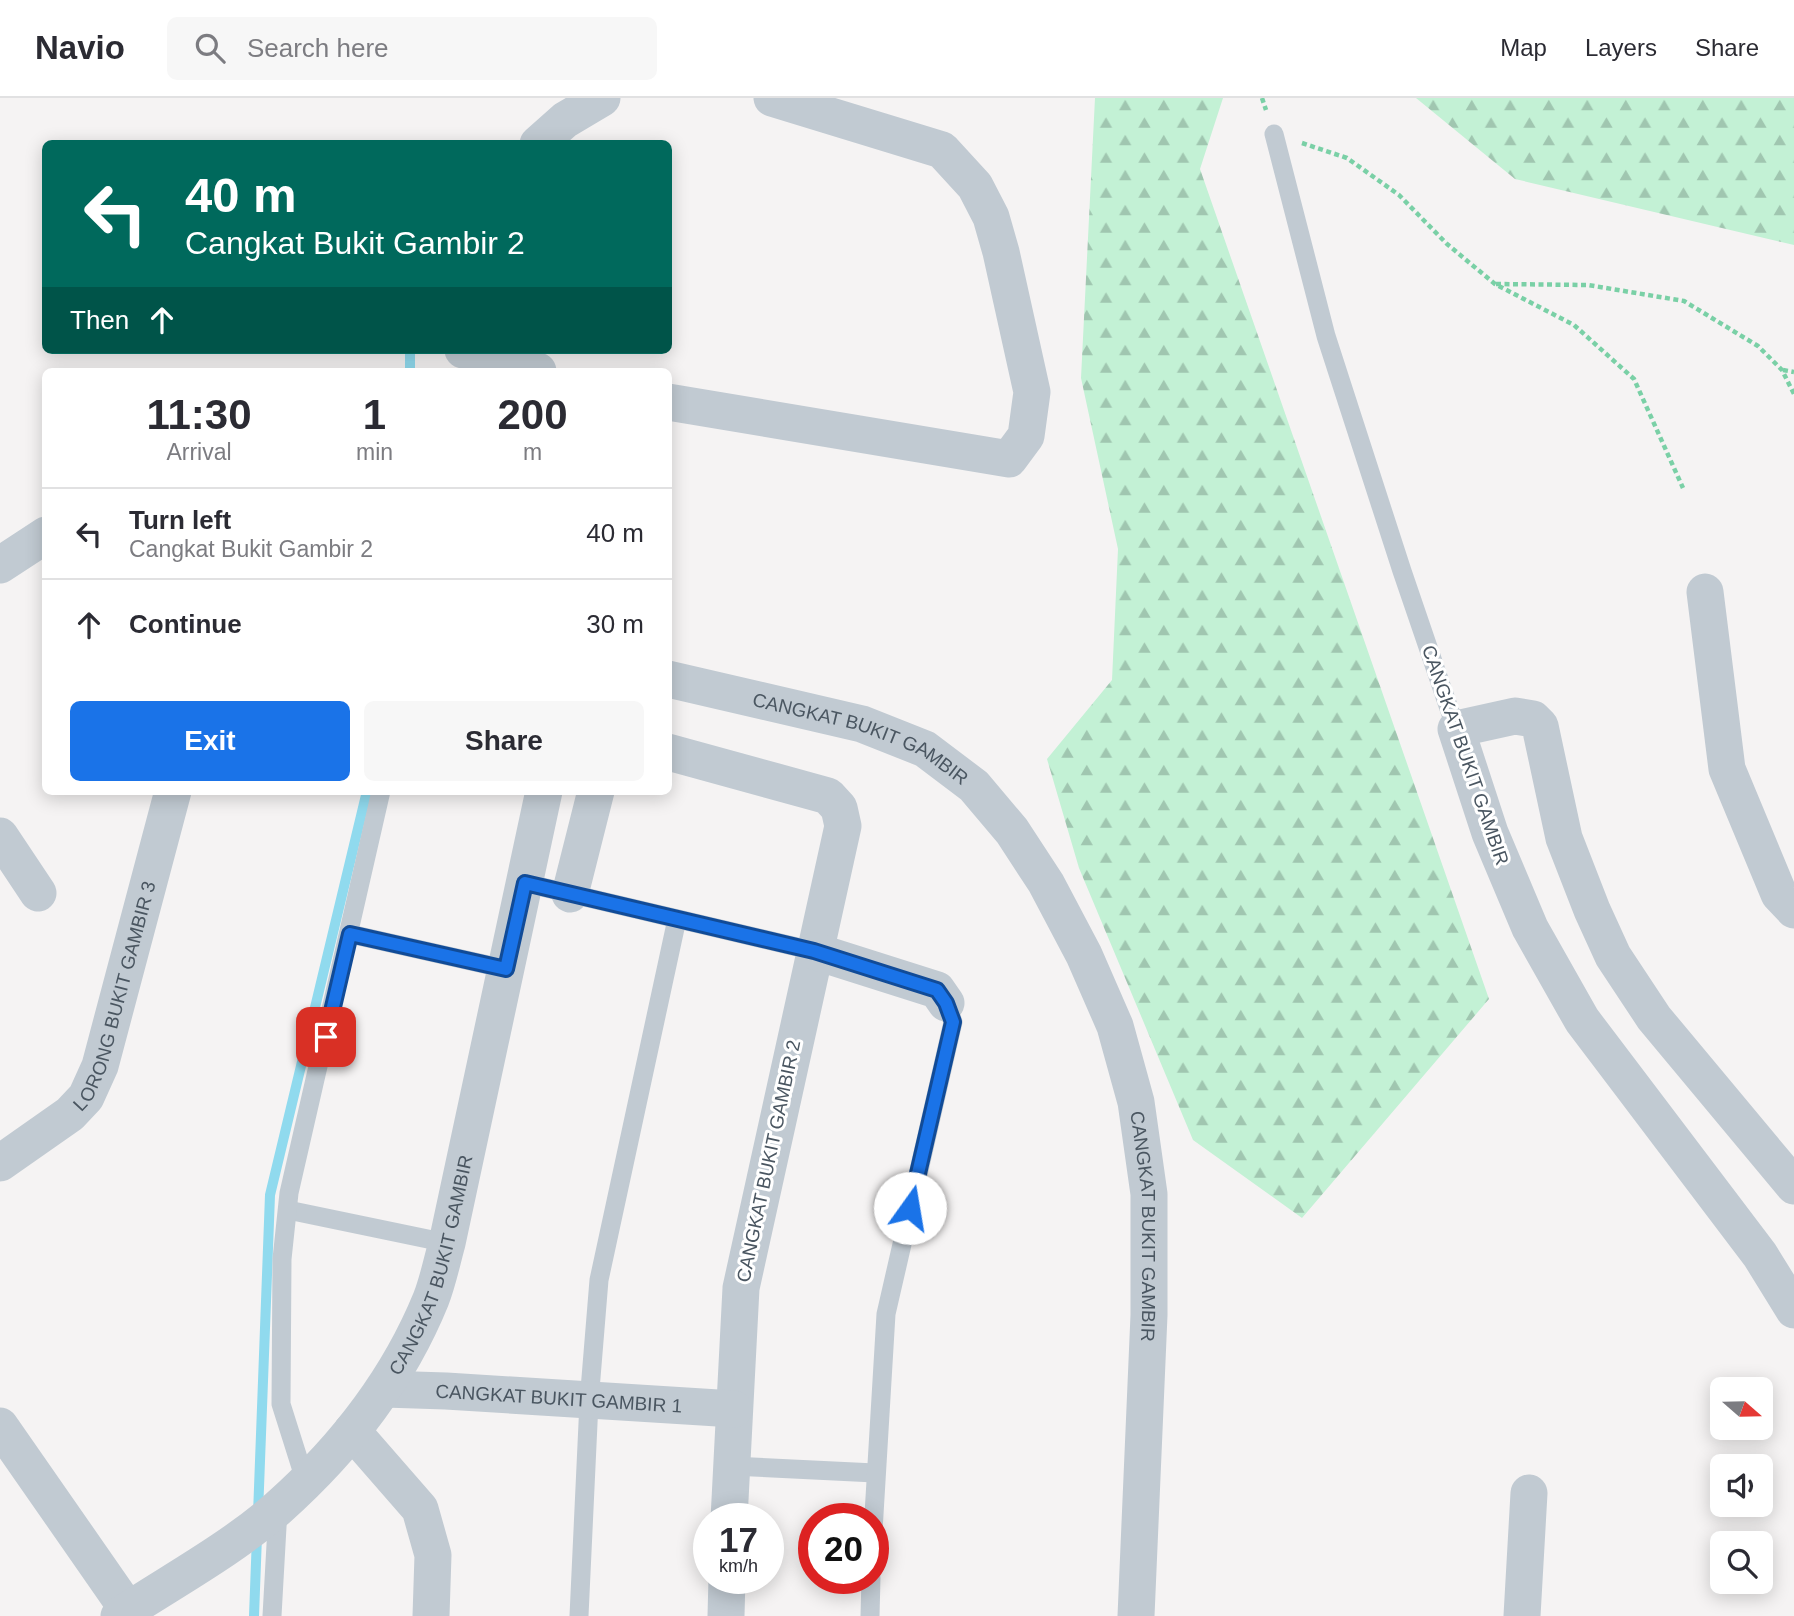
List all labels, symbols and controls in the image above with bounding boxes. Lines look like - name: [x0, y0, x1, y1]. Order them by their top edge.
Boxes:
- search box: [167, 17, 657, 80]
- text: Navio: [35, 29, 125, 66]
- icon: search: [191, 29, 229, 67]
- text: Search here: [247, 33, 389, 63]
- text: Map: [1500, 34, 1547, 61]
- text: Layers: [1585, 34, 1657, 61]
- text: Share: [1695, 34, 1759, 61]
- icon: left: [70, 168, 161, 259]
- text: 40 m: [185, 168, 297, 222]
- text: Cangkat Bukit Gambir 2: [185, 225, 525, 261]
- icon: ahead: [143, 301, 181, 339]
- text: Then: [70, 305, 129, 335]
- text: 11:30: [146, 391, 252, 438]
- text: 1: [363, 391, 386, 438]
- text: 200: [497, 391, 568, 438]
- text: Arrival: [166, 439, 232, 465]
- text: min: [356, 439, 393, 465]
- text: m: [523, 439, 542, 465]
- text: Turn left: [129, 505, 231, 535]
- icon: left: [70, 515, 108, 553]
- text: 40 m: [586, 518, 644, 548]
- text: Cangkat Bukit Gambir 2: [129, 536, 373, 562]
- icon: ahead: [70, 606, 108, 644]
- text: Continue: [129, 609, 242, 639]
- text: 30 m: [586, 609, 644, 639]
- street label: CANGKAT BUKIT GAMBIR: [1418, 642, 1513, 868]
- street label: CANGKAT BUKIT GAMBIR: [751, 689, 972, 789]
- button: Exit: [70, 701, 350, 781]
- button: Share: [364, 701, 644, 781]
- street label: LORONG BUKIT GAMBIR 3: [69, 879, 160, 1115]
- pin: [296, 1007, 356, 1067]
- icon: arrive: [307, 1018, 345, 1056]
- street label: CANGKAT BUKIT GAMBIR 2: [733, 1038, 804, 1284]
- street label: CANGKAT BUKIT GAMBIR: [1126, 1110, 1159, 1342]
- street label: CANGKAT BUKIT GAMBIR: [385, 1153, 477, 1379]
- position arrow: [873, 1171, 947, 1245]
- north arrow: [1710, 1377, 1773, 1440]
- map controls: [1710, 1377, 1773, 1594]
- street label: CANGKAT BUKIT GAMBIR 1: [435, 1381, 683, 1417]
- button: sound: [1710, 1454, 1773, 1517]
- speed limit sign: 20: [798, 1503, 889, 1594]
- text: 17: [719, 1520, 758, 1559]
- button: search: [1710, 1531, 1773, 1594]
- text: km/h: [719, 1556, 758, 1576]

